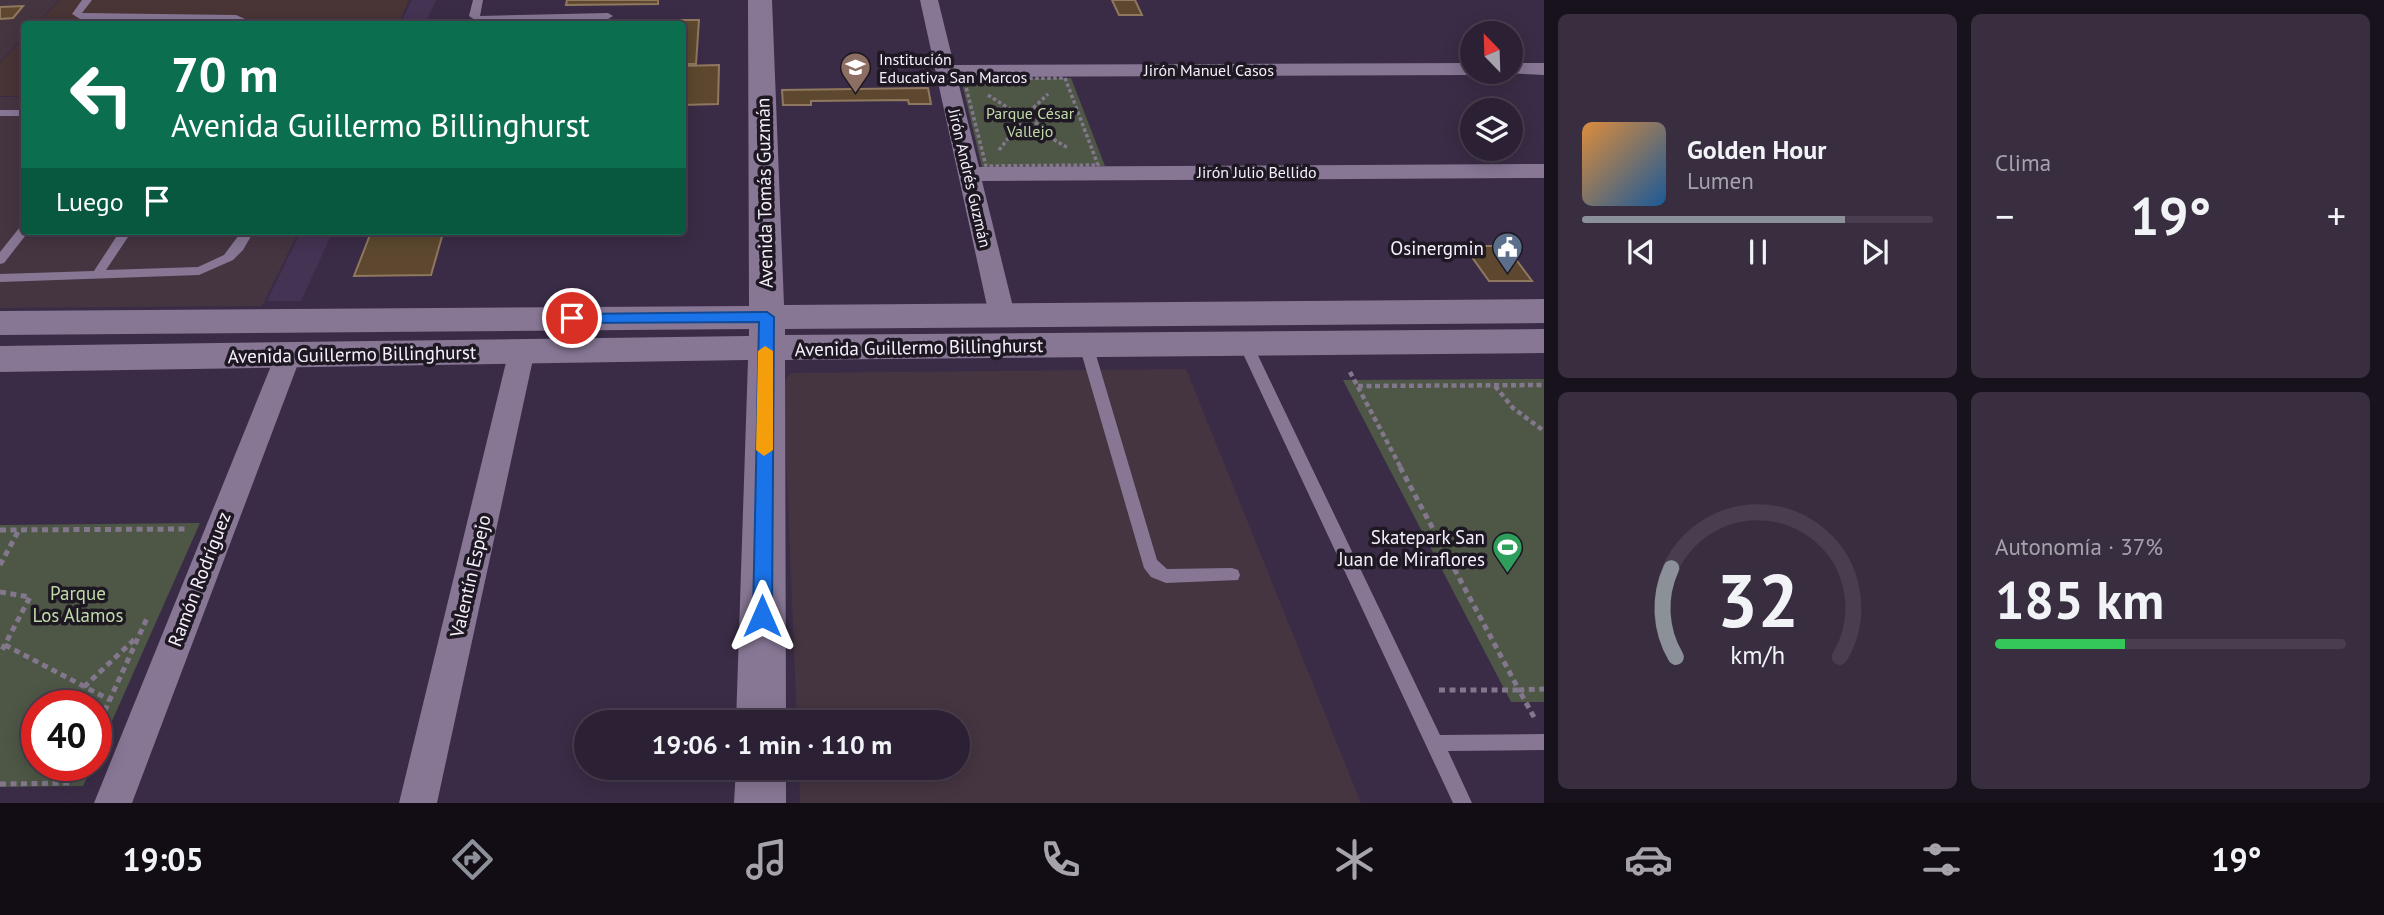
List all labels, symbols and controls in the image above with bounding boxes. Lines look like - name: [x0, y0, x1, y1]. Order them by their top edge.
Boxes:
- north arrow: [1460, 21, 1522, 84]
- map controls: [1460, 21, 1523, 161]
- text: 70 m: [171, 42, 278, 106]
- icon: left: [56, 49, 147, 140]
- place label: Institución Educativa San Marcos: [879, 49, 1028, 87]
- school or university icon: Institución Educativa San Marcos: [839, 51, 873, 95]
- street label: Jirón Manuel Casos: [1143, 60, 1274, 80]
- street label: Avenida Tomás Guzmán: [750, 98, 778, 288]
- button: layers: [1460, 98, 1523, 161]
- park label: Parque César Vallejo: [986, 103, 1075, 141]
- text: Avenida Guillermo Billinghurst: [171, 104, 590, 146]
- street label: Jirón Andrés Guzmán: [944, 106, 996, 249]
- text: Golden Hour: [1687, 133, 1826, 166]
- text: Clima: [1995, 148, 2051, 177]
- street label: Jirón Julio Bellido: [1196, 162, 1317, 182]
- text: Lumen: [1687, 166, 1754, 195]
- icon: arrive: [138, 182, 176, 220]
- text: 19°: [2130, 182, 2211, 249]
- text: Luego: [56, 185, 124, 218]
- text: −: [1995, 191, 2014, 240]
- text: +: [2327, 191, 2346, 240]
- public building icon: Osinergmin: [1490, 231, 1524, 275]
- icon: previous: [1622, 233, 1660, 271]
- icon: pause: [1739, 233, 1777, 271]
- icon: next: [1856, 233, 1894, 271]
- place label: Osinergmin: [1390, 236, 1484, 260]
- pin: [542, 288, 602, 348]
- icon: arrive: [553, 299, 591, 337]
- street label: Avenida Guillermo Billinghurst: [794, 333, 1044, 361]
- street label: Avenida Guillermo Billinghurst: [227, 340, 477, 368]
- street label: Ramón Rodríguez: [162, 508, 236, 650]
- street label: Valentín Espejo: [444, 512, 496, 641]
- place label: Skatepark San Juan de Miraflores: [1337, 525, 1485, 571]
- sports icon: Skatepark San Juan de Miraflores: [1491, 531, 1525, 575]
- text: Autonomía · 37%: [1995, 532, 2163, 561]
- text: 32: [1716, 553, 1799, 647]
- text: 185 km: [1995, 566, 2164, 633]
- position arrow: [725, 579, 799, 653]
- park label: Parque Los Alamos: [32, 581, 124, 627]
- text: km/h: [1730, 638, 1785, 670]
- speed limit sign: 40: [21, 690, 112, 781]
- text: 19:06 · 1 min · 110 m: [652, 728, 892, 761]
- icon: directions: [448, 835, 497, 884]
- icon: music: [742, 835, 791, 884]
- icon: phone: [1036, 835, 1085, 884]
- icon: climate: [1330, 835, 1379, 884]
- icon: car: [1624, 835, 1673, 884]
- icon: filters: [1917, 835, 1966, 884]
- text: 19:05: [122, 838, 204, 880]
- text: 19°: [2211, 838, 2262, 880]

